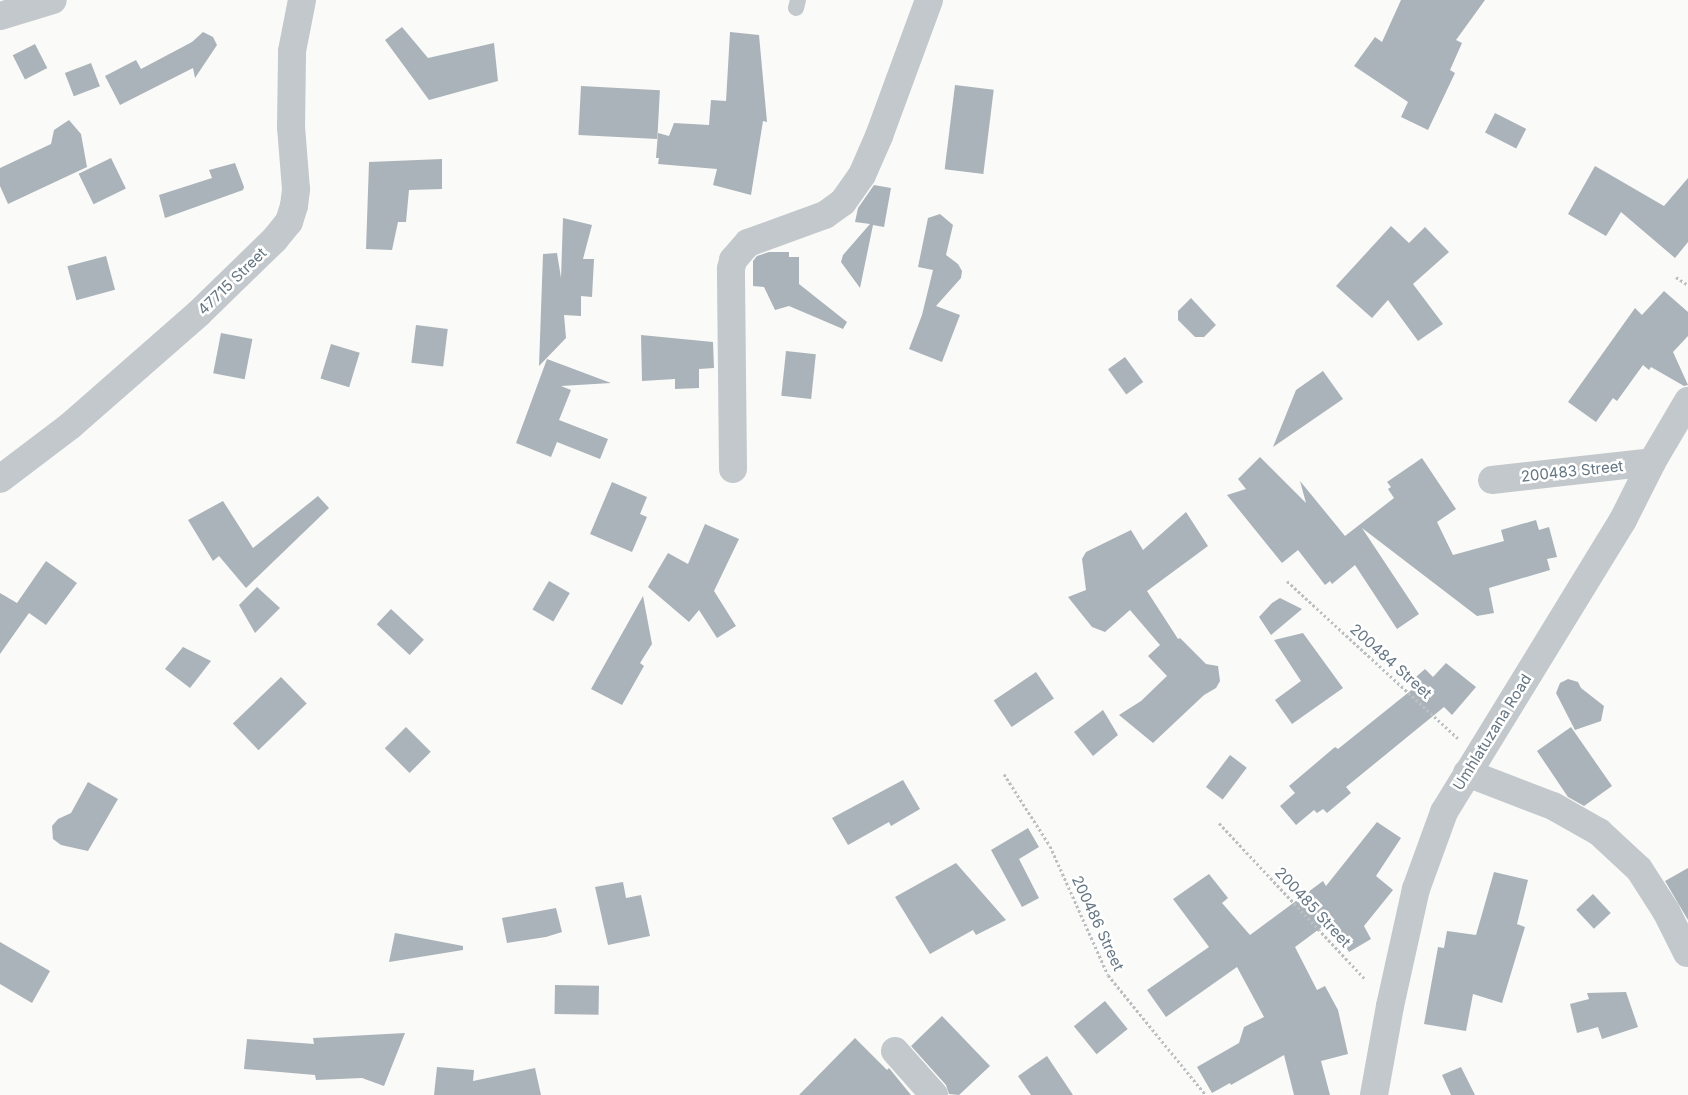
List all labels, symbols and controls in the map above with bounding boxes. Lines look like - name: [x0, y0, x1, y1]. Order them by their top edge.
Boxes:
- street label: 47715 Street: [194, 244, 270, 318]
- street label: 200483 Street: [1520, 457, 1624, 485]
- street label: 200484 Street: [1347, 620, 1435, 702]
- street label: Umhlatuzana Road: [1449, 671, 1535, 793]
- street label: 200485 Street: [1271, 863, 1355, 951]
- street label: 200486 Street: [1068, 873, 1128, 973]

